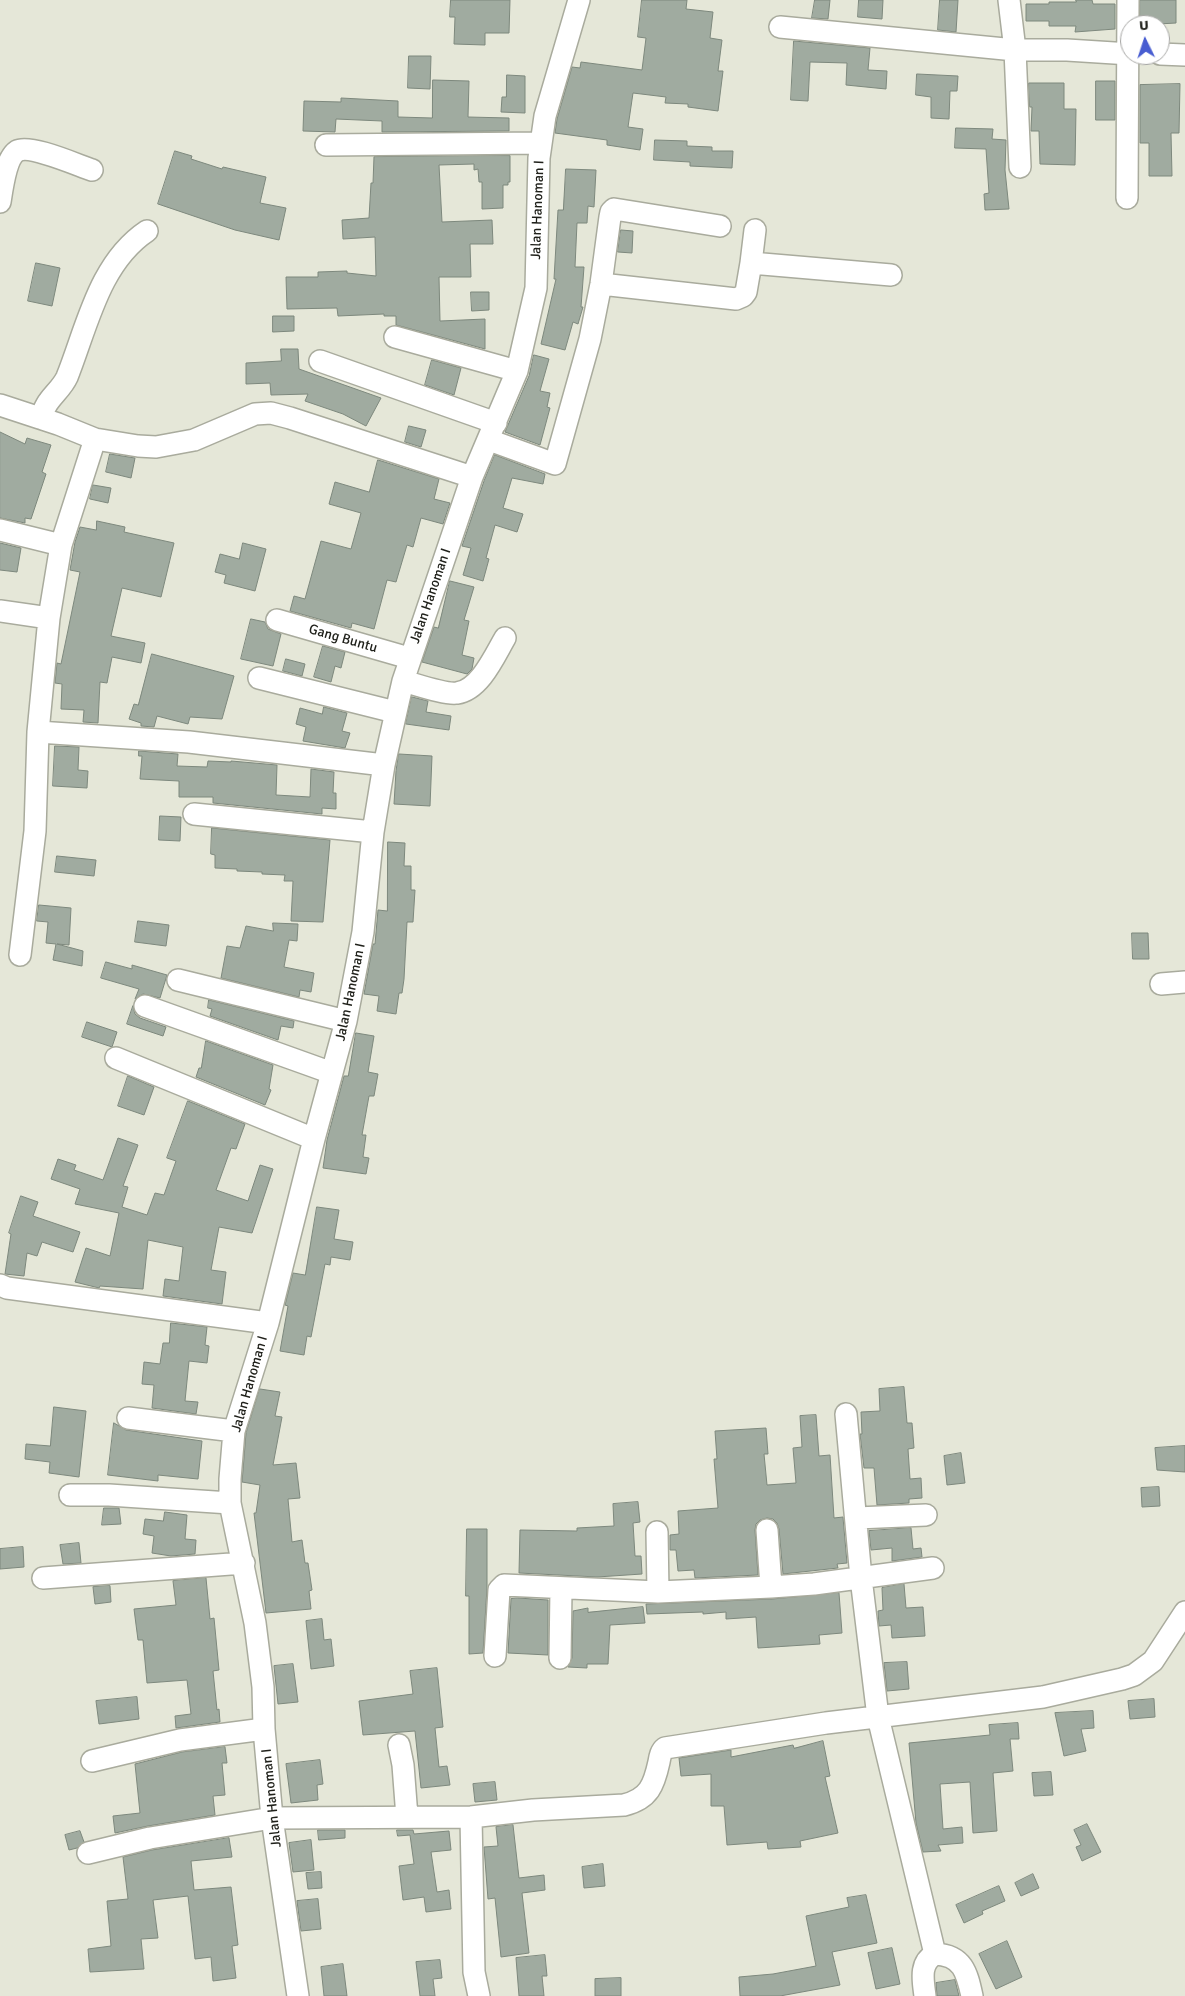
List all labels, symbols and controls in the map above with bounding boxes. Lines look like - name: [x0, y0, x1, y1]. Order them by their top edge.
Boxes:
- north arrow: [1120, 15, 1170, 65]
- text: U: [1139, 17, 1149, 34]
- street label: Jalan Hanoman I: [528, 160, 548, 260]
- street label: Jalan Hanoman I: [407, 546, 455, 646]
- street label: Gang Buntu: [307, 621, 379, 657]
- street label: Jalan Hanoman I: [332, 942, 370, 1042]
- street label: Jalan Hanoman I: [228, 1334, 272, 1434]
- street label: Jalan Hanoman I: [258, 1748, 286, 1848]

